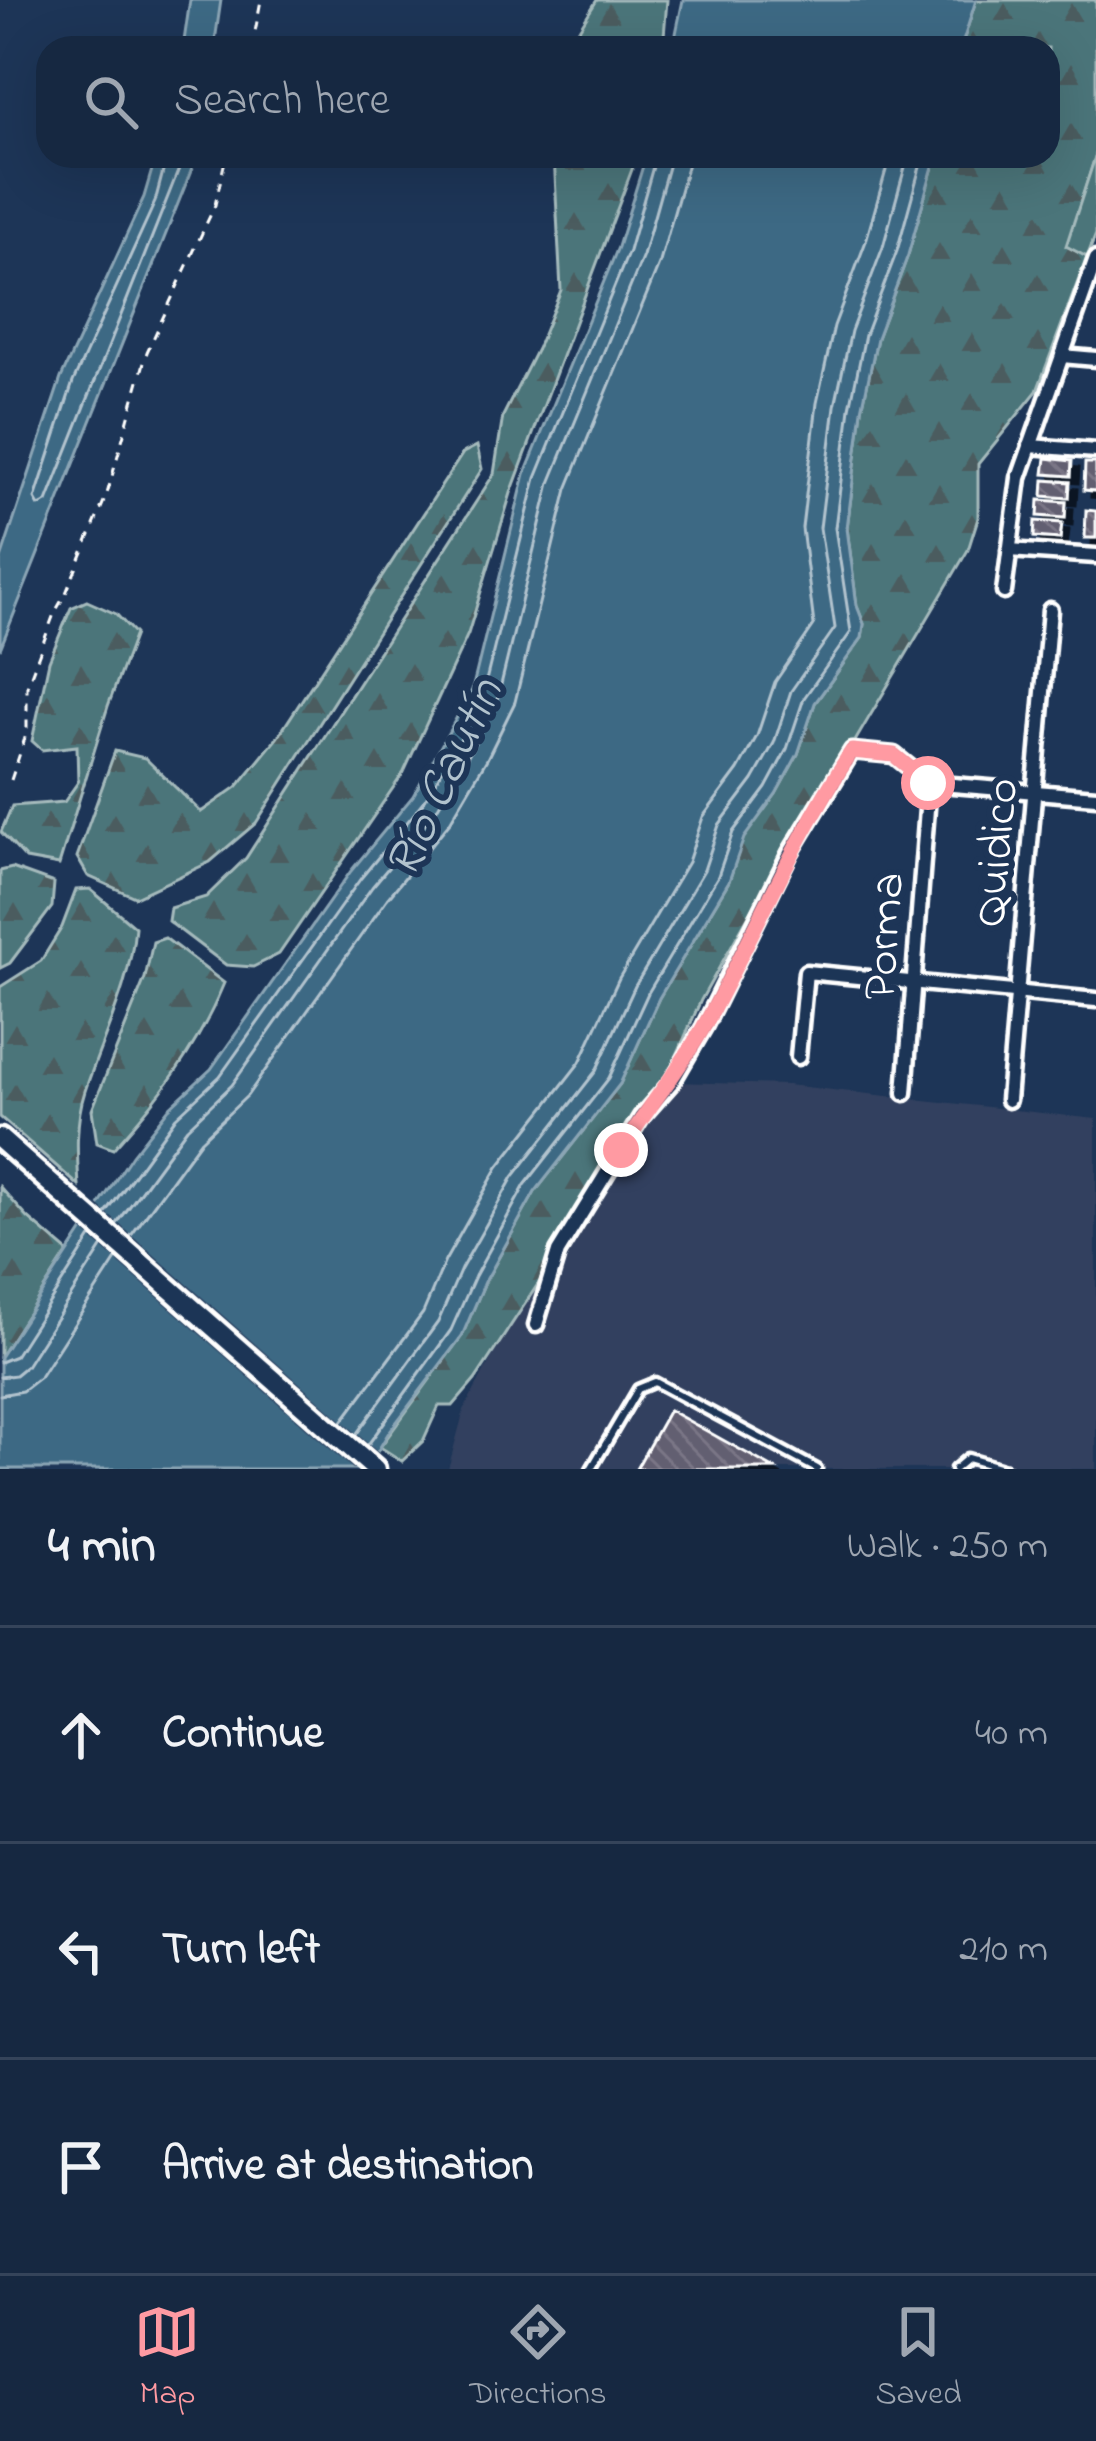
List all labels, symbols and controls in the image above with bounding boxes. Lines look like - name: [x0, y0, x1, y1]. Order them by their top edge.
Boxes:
- search box: [36, 36, 1060, 168]
- icon: search: [78, 69, 144, 135]
- text: Search here: [174, 69, 390, 135]
- water label: Río Cautín: [367, 665, 526, 892]
- route start: [901, 756, 955, 810]
- street label: Quidico: [957, 775, 1039, 930]
- street label: Porma: [847, 870, 925, 1003]
- route end: [594, 1123, 648, 1177]
- text: 4 min: [48, 1510, 156, 1585]
- text: Walk · 250 m: [847, 1519, 1048, 1576]
- icon: ahead: [48, 1702, 114, 1768]
- text: Continue: [162, 1702, 323, 1768]
- text: 40 m: [975, 1706, 1048, 1763]
- icon: left: [48, 1918, 114, 1984]
- text: Turn left: [162, 1918, 320, 1984]
- text: 210 m: [959, 1922, 1048, 1979]
- icon: arrive: [48, 2134, 114, 2200]
- text: Arrive at destination: [162, 2134, 533, 2200]
- tab: Map: [134, 2299, 200, 2419]
- tab: Directions: [469, 2299, 607, 2419]
- tab: Saved: [875, 2299, 962, 2419]

